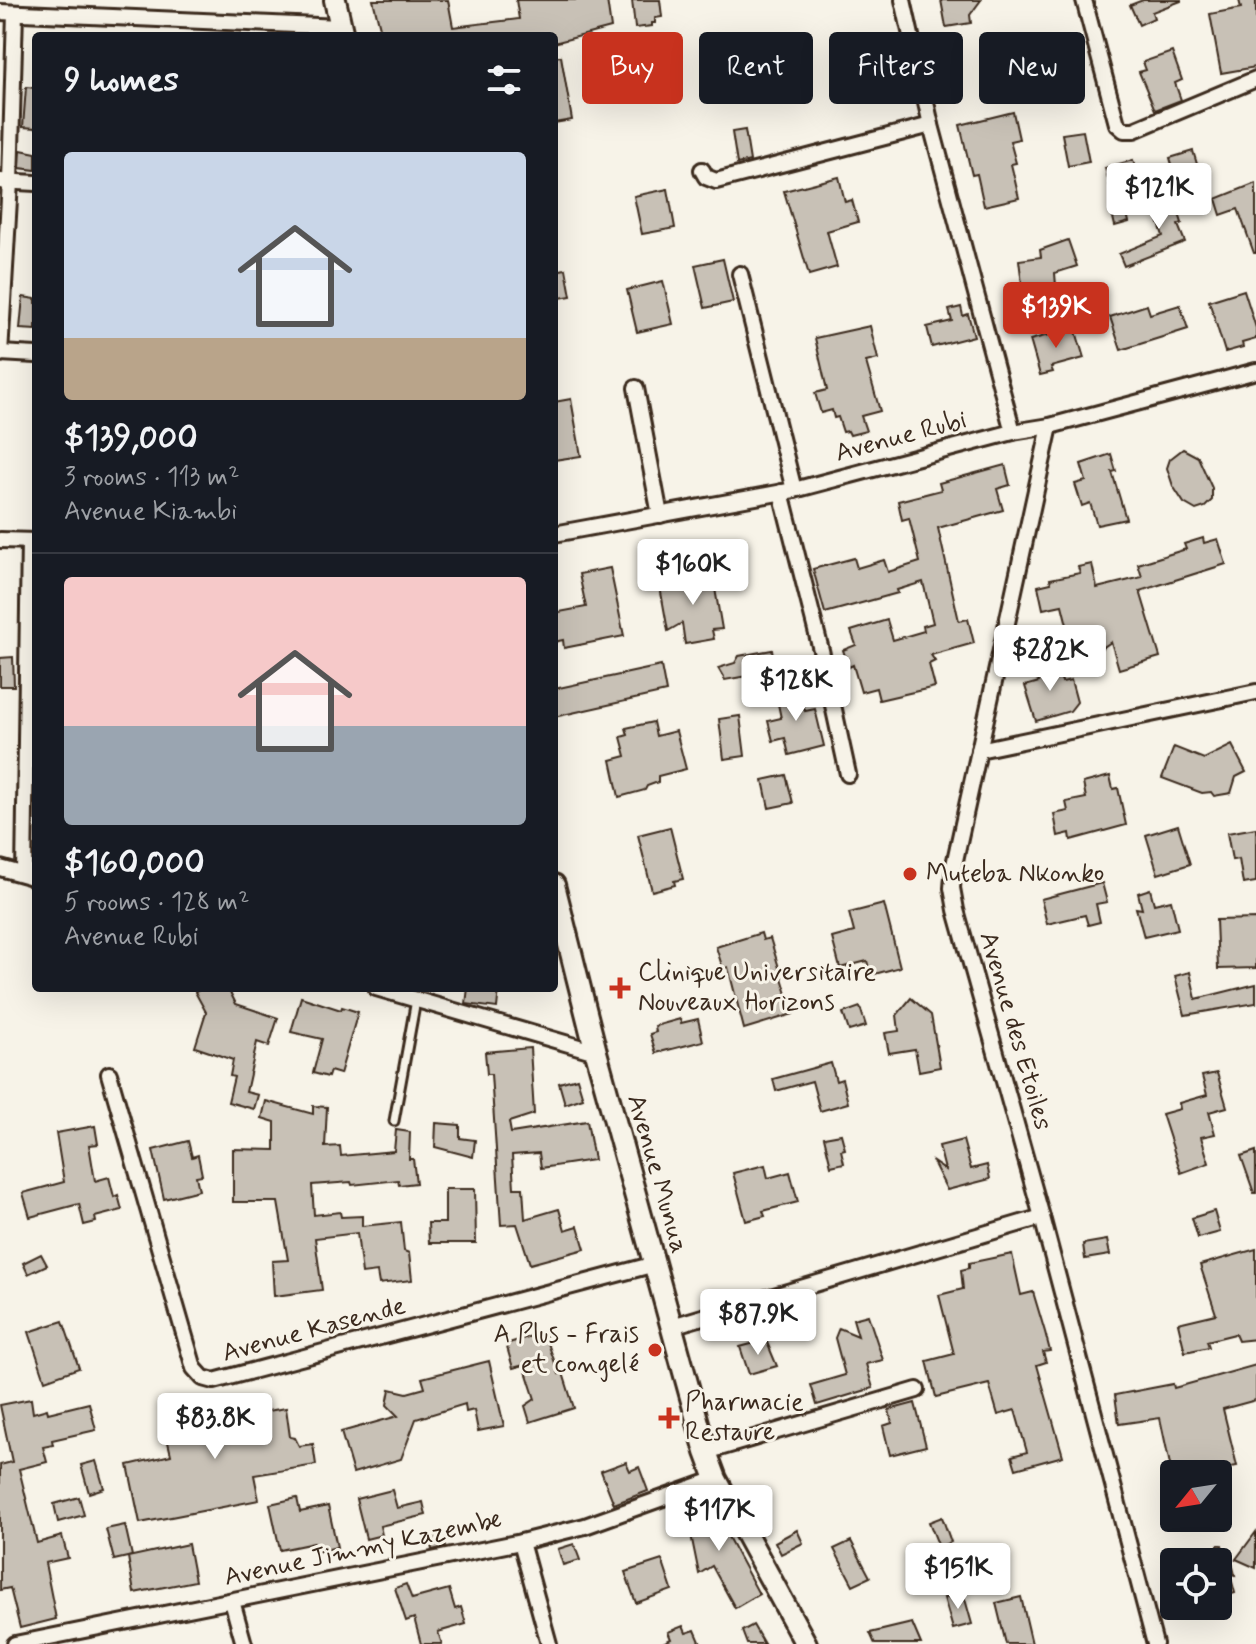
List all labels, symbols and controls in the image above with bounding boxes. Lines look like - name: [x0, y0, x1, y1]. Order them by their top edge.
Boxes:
- chip: Buy: [582, 32, 683, 104]
- chip: Rent: [699, 32, 813, 104]
- chip: Filters: [829, 32, 963, 104]
- chip: New: [979, 32, 1085, 104]
- text: 9 homes: [64, 58, 179, 103]
- icon: filters: [482, 58, 526, 102]
- pin: $121K: [1103, 163, 1215, 231]
- text: $121K: [1124, 172, 1194, 206]
- icon: home: [223, 204, 367, 348]
- pin: $139K: [1000, 282, 1112, 350]
- text: $139K: [1021, 291, 1091, 325]
- street label: Avenue Rubi: [832, 403, 970, 471]
- text: $139,000: [64, 416, 198, 461]
- text: 3 rooms · 113 m²: [64, 461, 240, 495]
- text: Avenue Kiambi: [64, 495, 237, 529]
- pin: $160K: [637, 539, 749, 607]
- text: $160K: [655, 548, 731, 582]
- pin: $282K: [994, 625, 1106, 693]
- icon: home: [223, 629, 367, 773]
- text: $282K: [1012, 634, 1088, 668]
- pin: $128K: [740, 655, 852, 723]
- text: $128K: [759, 664, 833, 698]
- text: $160,000: [64, 841, 205, 886]
- place label: Muteba Nkonko: [926, 857, 1104, 891]
- marker: Muteba Nkonko: [901, 865, 919, 883]
- text: 5 rooms · 128 m²: [64, 886, 249, 920]
- text: Avenue Rubi: [64, 920, 199, 954]
- street label: Avenue des Etoiles: [970, 928, 1060, 1134]
- place label: Clinique Universitaire Nouveaux Horizons: [638, 956, 876, 1020]
- marker: Clinique Universitaire Nouveaux Horizons: [609, 977, 631, 999]
- street label: Avenue Munua: [618, 1091, 696, 1257]
- street label: Avenue Kasende: [219, 1289, 410, 1371]
- pin: $87.9K: [693, 1289, 823, 1357]
- text: $87.9K: [718, 1298, 798, 1332]
- place label: A Plus - Frais et congelé: [493, 1318, 639, 1382]
- marker: A Plus - Frais et congelé: [646, 1341, 664, 1359]
- place label: Pharmacie Restaure: [685, 1386, 804, 1450]
- pin: $83.8K: [150, 1393, 280, 1461]
- text: $83.8K: [175, 1402, 255, 1436]
- marker: Pharmacie Restaure: [660, 1409, 678, 1427]
- north arrow: [1160, 1460, 1232, 1532]
- map controls: [1160, 1460, 1232, 1620]
- pin: $117K: [663, 1485, 775, 1553]
- text: $117K: [684, 1494, 754, 1528]
- street label: Avenue Jimmy Kazembe: [221, 1503, 505, 1595]
- pin: $151K: [902, 1543, 1014, 1611]
- button: locate: [1160, 1548, 1232, 1620]
- text: $151K: [923, 1552, 993, 1586]

